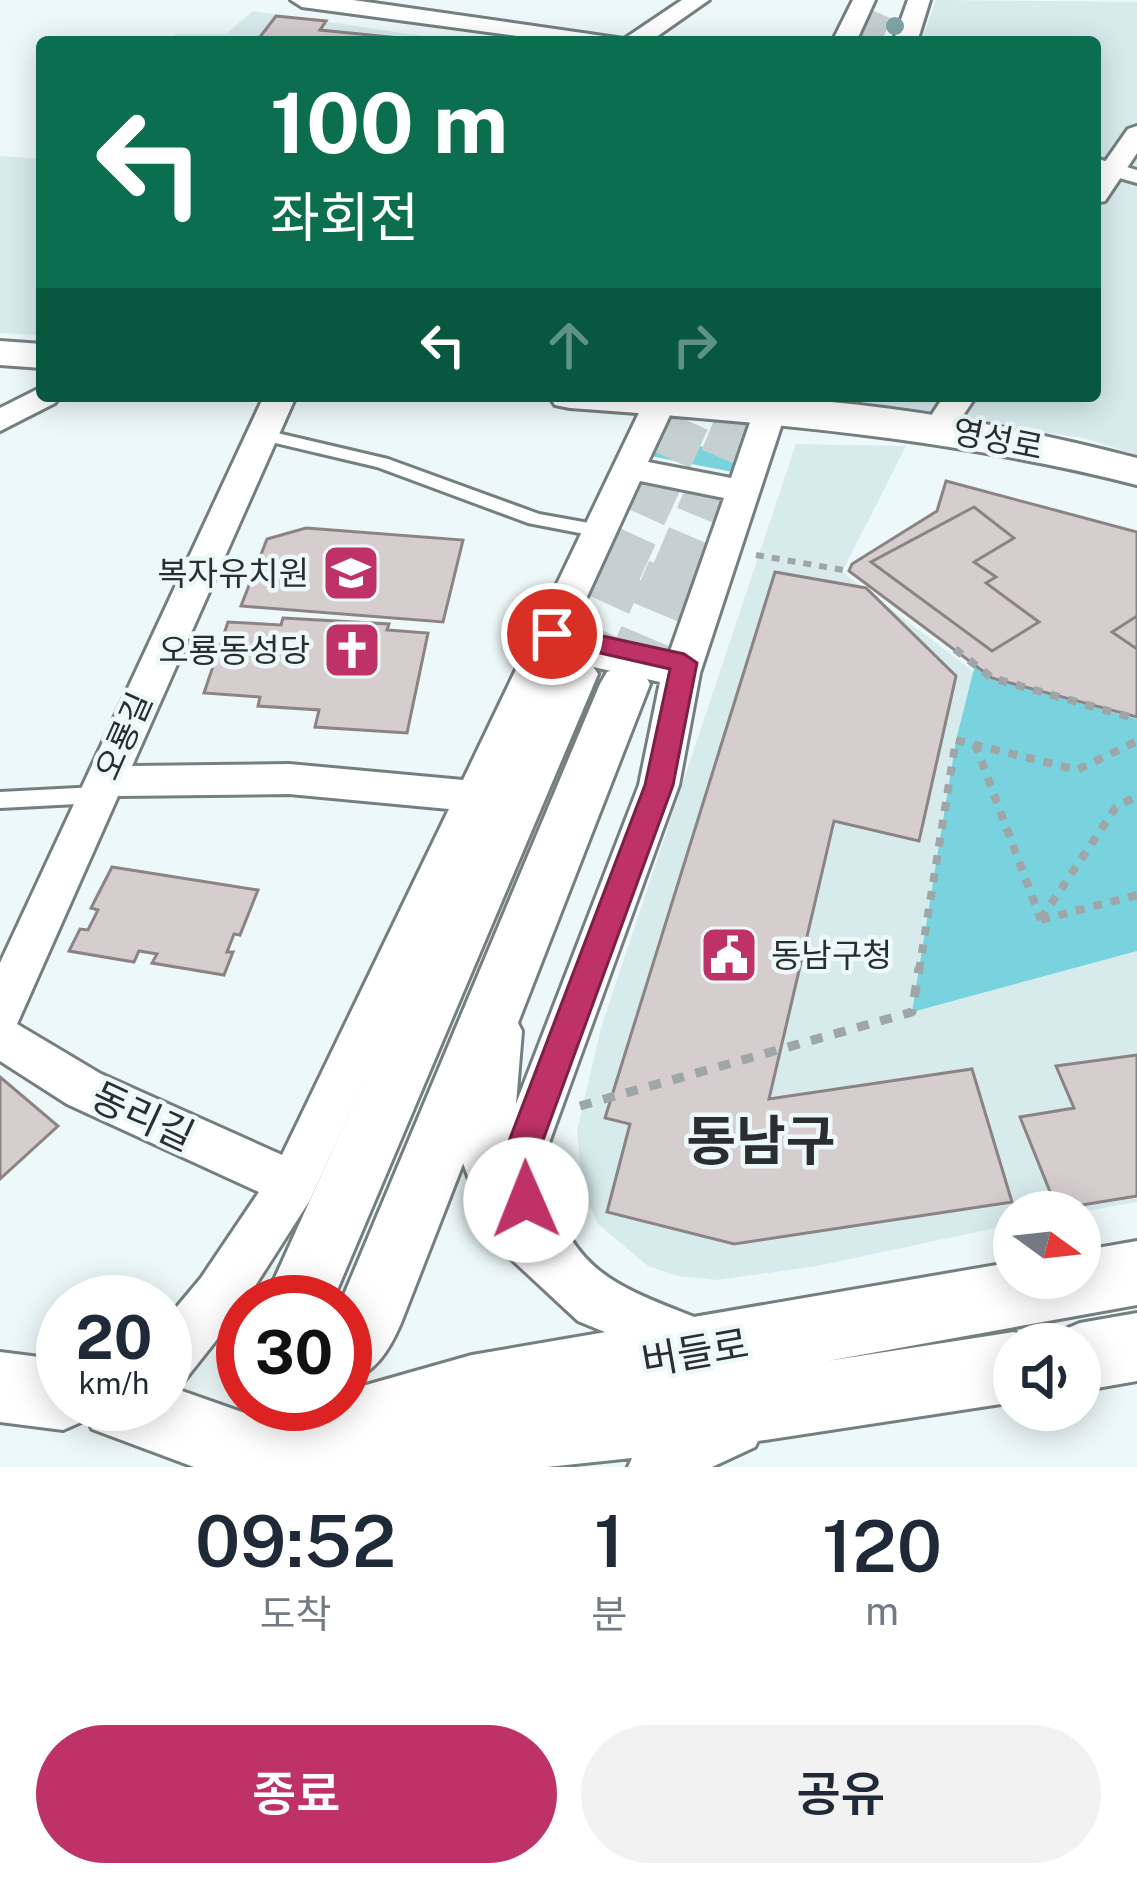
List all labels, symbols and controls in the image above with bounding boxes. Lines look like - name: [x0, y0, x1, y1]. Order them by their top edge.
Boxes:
- text: 100 m: [270, 73, 508, 172]
- icon: left: [72, 84, 228, 240]
- text: 좌회전: [270, 186, 419, 249]
- icon: left: [410, 312, 476, 378]
- icon: ahead: [536, 312, 602, 378]
- icon: right: [662, 312, 728, 378]
- street label: 영성로: [950, 412, 1046, 466]
- school or university icon: 복자유치원: [320, 542, 382, 604]
- place label: 복자유치원: [157, 554, 309, 592]
- pin: [501, 583, 603, 685]
- icon: arrive: [519, 601, 585, 667]
- church icon: 오룡동성당: [321, 619, 383, 681]
- place label: 오룡동성당: [158, 631, 310, 669]
- street label: 오룡길: [87, 687, 159, 785]
- public building icon: 동남구청: [698, 924, 760, 986]
- place label: 동남구청: [771, 936, 892, 974]
- street label: 동리길: [85, 1072, 201, 1160]
- district label: 동남구: [686, 1109, 836, 1172]
- position arrow: [463, 1137, 589, 1263]
- north arrow: [993, 1191, 1101, 1299]
- map controls: [993, 1191, 1101, 1431]
- speed limit sign: 30: [216, 1275, 372, 1431]
- text: 20: [76, 1302, 152, 1373]
- street label: 버들로: [638, 1320, 752, 1384]
- button: sound: [993, 1323, 1101, 1431]
- text: km/h: [79, 1365, 149, 1401]
- text: 09:52: [195, 1499, 396, 1583]
- text: 1: [594, 1499, 624, 1583]
- text: 120: [822, 1504, 942, 1588]
- text: m: [865, 1588, 899, 1634]
- text: 도착: [260, 1591, 331, 1637]
- text: 분: [591, 1591, 627, 1637]
- button: 종료: [36, 1725, 557, 1863]
- button: 공유: [581, 1725, 1101, 1863]

